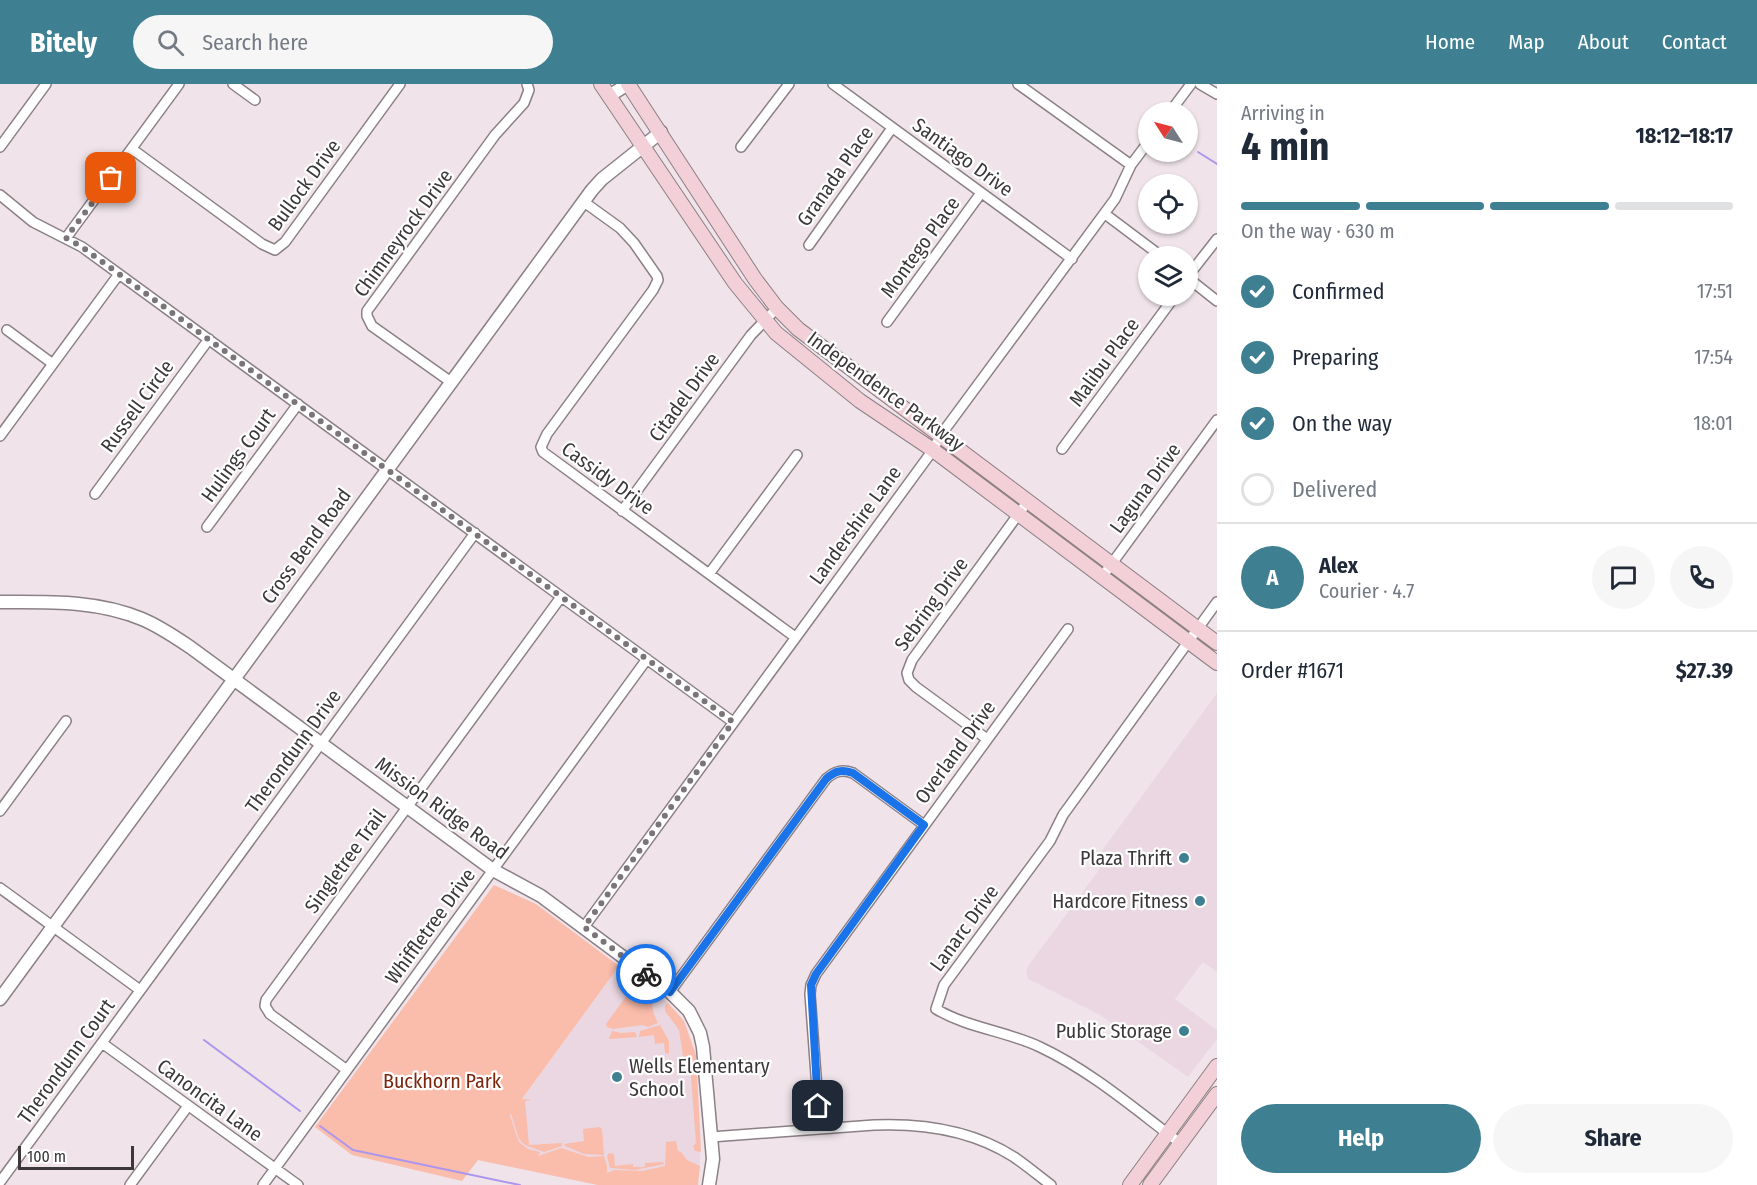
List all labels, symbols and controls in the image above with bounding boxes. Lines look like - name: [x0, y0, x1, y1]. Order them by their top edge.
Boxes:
- search box: [133, 15, 553, 69]
- text: Bitely: [30, 26, 97, 59]
- icon: search: [154, 26, 187, 59]
- text: Search here: [202, 29, 308, 56]
- text: Home: [1425, 29, 1475, 55]
- text: Map: [1508, 29, 1545, 55]
- text: About: [1578, 29, 1629, 55]
- text: Contact: [1662, 29, 1727, 55]
- text: Arriving in: [1241, 101, 1325, 125]
- north arrow: [1138, 102, 1198, 162]
- map controls: [1138, 102, 1198, 306]
- street label: Santiago Drive: [908, 113, 1018, 201]
- street label: Granada Place: [792, 121, 878, 231]
- text: 18:12–18:17: [1635, 122, 1733, 149]
- text: 4 min: [1241, 124, 1329, 170]
- street label: Bullock Drive: [263, 135, 345, 235]
- pin: [85, 152, 136, 203]
- icon: bag: [94, 161, 127, 194]
- street label: Chimneyrock Drive: [349, 164, 457, 302]
- button: locate: [1138, 174, 1198, 234]
- street label: Montego Place: [875, 192, 965, 302]
- text: On the way · 630 m: [1241, 219, 1395, 243]
- button: layers: [1138, 246, 1198, 306]
- icon: check: [1241, 275, 1274, 308]
- text: Confirmed: [1292, 278, 1385, 305]
- text: 17:51: [1697, 279, 1733, 303]
- street label: Malibu Place: [1064, 313, 1144, 411]
- street label: Independence Parkway: [803, 326, 969, 456]
- icon: check: [1241, 341, 1274, 374]
- text: Preparing: [1292, 344, 1378, 371]
- text: 17:54: [1694, 345, 1733, 369]
- street label: Citadel Drive: [644, 348, 724, 446]
- street label: Russell Circle: [95, 355, 179, 457]
- street label: Hulings Court: [196, 403, 280, 507]
- icon: check: [1241, 407, 1274, 440]
- text: On the way: [1292, 410, 1392, 437]
- text: 18:01: [1693, 411, 1733, 435]
- street label: Cassidy Drive: [557, 436, 659, 520]
- street label: Laguna Drive: [1104, 438, 1186, 538]
- street label: Landershire Lane: [804, 461, 906, 589]
- text: Delivered: [1292, 476, 1377, 503]
- street label: Cross Bend Road: [256, 484, 356, 608]
- button: chat: [1592, 546, 1655, 609]
- button: phone: [1670, 546, 1733, 609]
- text: Alex: [1319, 552, 1358, 579]
- street label: Sebring Drive: [889, 553, 973, 655]
- text: A: [1267, 564, 1278, 591]
- text: Courier · 4.7: [1319, 579, 1414, 603]
- text: Order #1671: [1241, 657, 1344, 684]
- text: $27.39: [1676, 657, 1733, 684]
- street label: Therondunn Drive: [240, 685, 346, 817]
- street label: Overland Drive: [910, 696, 1000, 808]
- street label: Mission Ridge Road: [371, 752, 513, 864]
- street label: Singletree Trail: [299, 804, 391, 918]
- place label: Plaza Thrift: [1080, 846, 1172, 870]
- marker: Plaza Thrift: [1177, 851, 1191, 865]
- street label: Whiffletree Drive: [380, 863, 480, 989]
- street label: Lanarc Drive: [925, 880, 1003, 976]
- place label: Hardcore Fitness: [1052, 889, 1188, 913]
- marker: Hardcore Fitness: [1193, 894, 1207, 908]
- courier: [616, 944, 676, 1004]
- icon: bike: [630, 958, 663, 991]
- street label: Therondunn Court: [13, 994, 120, 1128]
- place label: Public Storage: [1056, 1019, 1172, 1043]
- marker: Public Storage: [1177, 1024, 1191, 1038]
- street label: Canoncita Lane: [152, 1054, 268, 1146]
- place label: Wells Elementary School: [629, 1054, 770, 1101]
- park label: Buckhorn Park: [383, 1069, 502, 1093]
- marker: Wells Elementary School: [610, 1070, 624, 1084]
- pin: [792, 1080, 843, 1131]
- icon: home: [801, 1089, 834, 1122]
- button: Help: [1241, 1104, 1481, 1173]
- button: Share: [1493, 1104, 1733, 1173]
- scale bar: [18, 1143, 134, 1170]
- text: 100 m: [27, 1147, 66, 1166]

